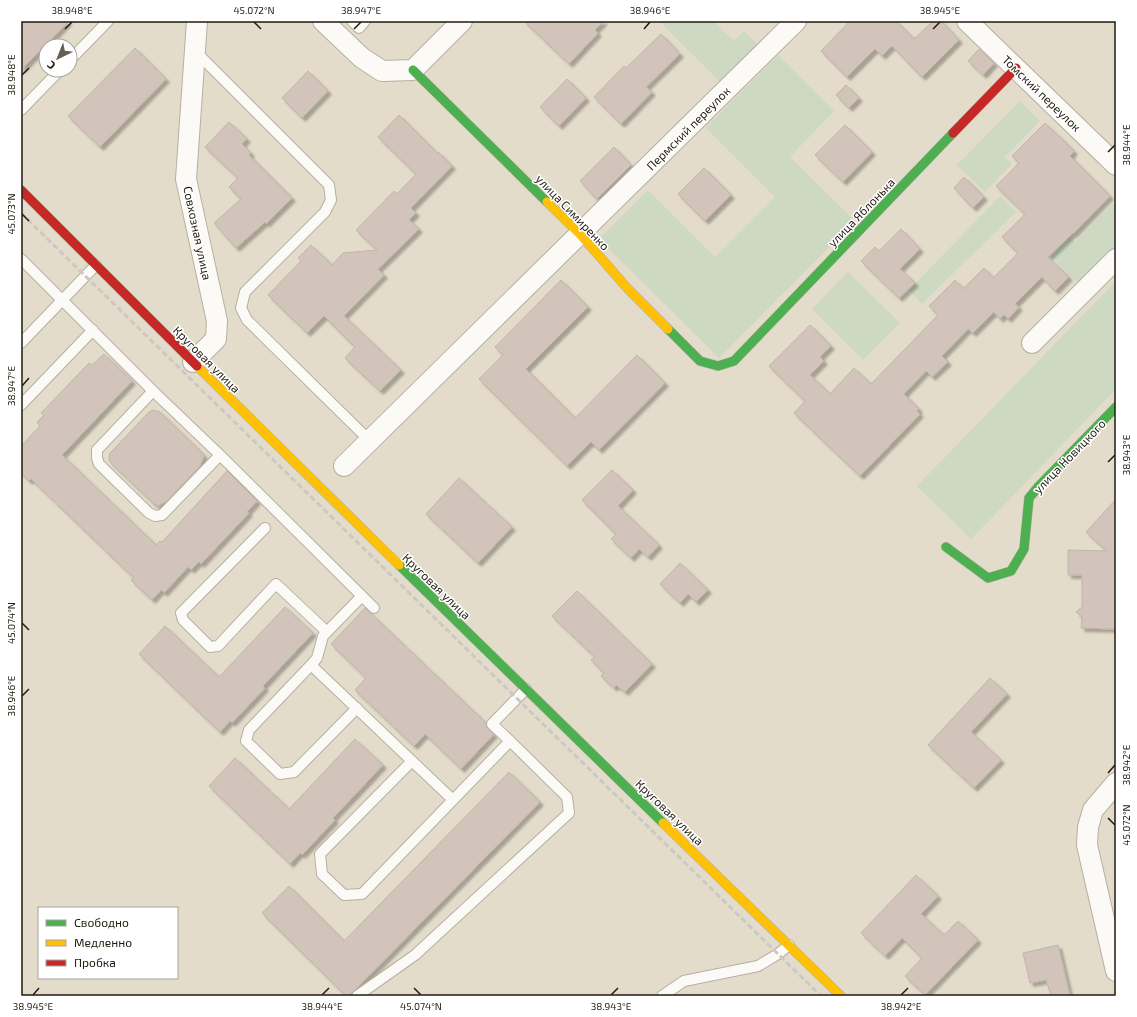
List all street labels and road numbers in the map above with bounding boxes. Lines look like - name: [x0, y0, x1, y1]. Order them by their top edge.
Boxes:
- street label: Томский переулок: [999, 52, 1084, 135]
- street label: Пермский переулок: [643, 83, 734, 173]
- street label: улица Симиренко: [533, 171, 613, 254]
- street label: улица Яблонька: [825, 175, 898, 250]
- street label: Совхозная улица: [180, 185, 215, 281]
- street label: Круговая улица: [170, 323, 243, 396]
- street label: улица Новицкого: [1030, 416, 1109, 497]
- street label: Круговая улица: [400, 550, 474, 623]
- street label: Круговая улица: [633, 776, 707, 849]

